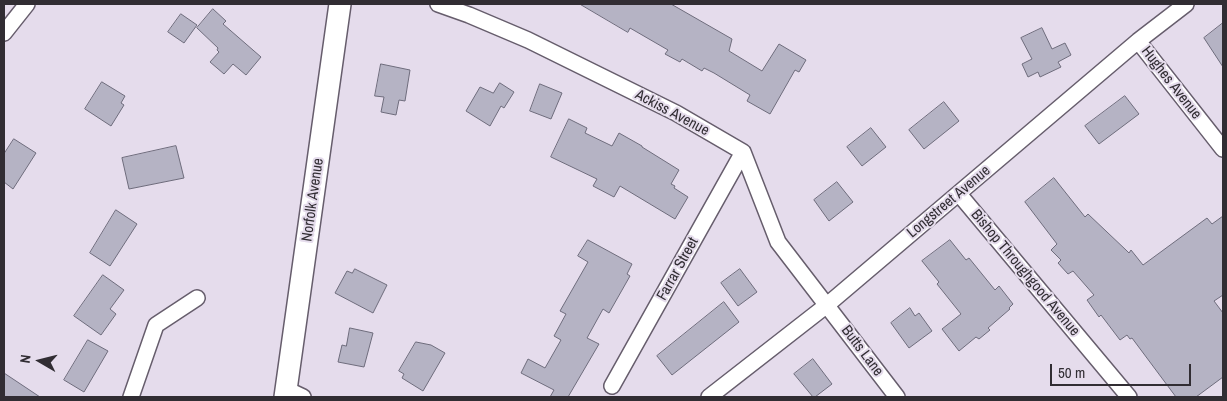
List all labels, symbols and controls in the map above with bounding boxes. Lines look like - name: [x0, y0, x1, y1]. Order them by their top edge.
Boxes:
- street label: Hughes Avenue: [1137, 43, 1205, 123]
- street label: Ackiss Avenue: [632, 86, 712, 140]
- street label: Norfolk Avenue: [298, 157, 328, 243]
- street label: Longstreet Avenue: [904, 162, 994, 242]
- street label: Bishop Throughgood Avenue: [967, 206, 1083, 340]
- street label: Farrar Street: [653, 234, 703, 304]
- street label: Butts Lane: [837, 322, 887, 380]
- north arrow: [15, 336, 65, 386]
- text: N: [16, 354, 35, 364]
- scale bar: [1052, 354, 1193, 386]
- text: 50 m: [1058, 362, 1085, 383]

